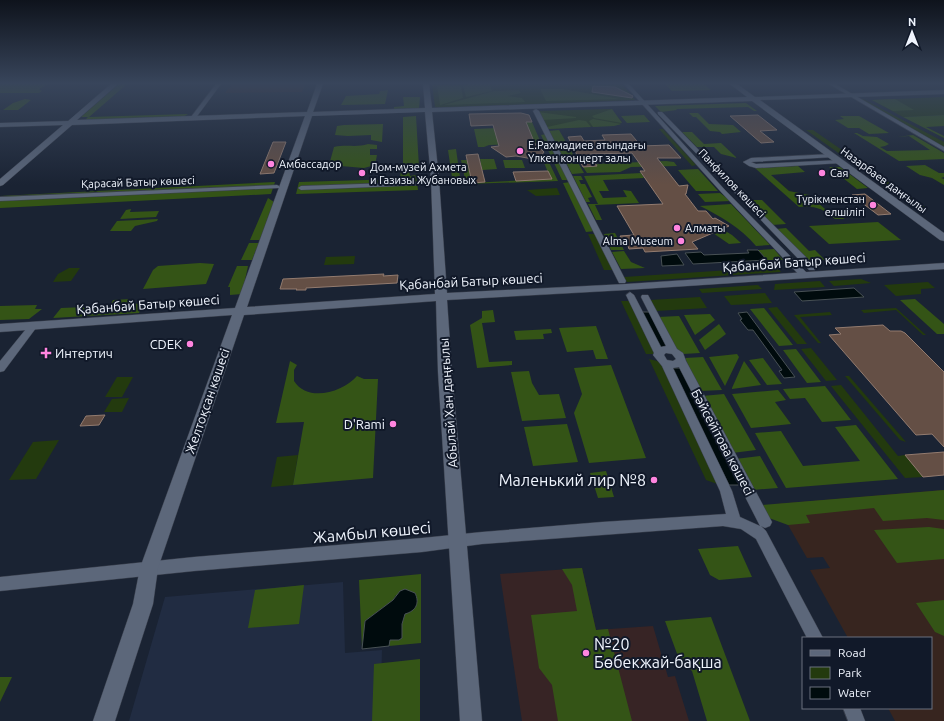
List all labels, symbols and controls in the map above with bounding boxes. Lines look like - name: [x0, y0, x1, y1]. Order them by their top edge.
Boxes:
- north arrow: [892, 12, 932, 52]
- text: N: [908, 16, 916, 28]
- place label: Е.Рахмадиев атындағы Үлкен концерт залы: [528, 139, 646, 164]
- street label: Назарбаев даңғылы: [839, 145, 929, 215]
- marker: Е.Рахмадиев атындағы Үлкен концерт залы: [515, 146, 525, 156]
- street label: Панфилов көшесі: [696, 146, 768, 220]
- place label: Амбассадор: [279, 158, 341, 170]
- marker: Амбассадор: [266, 159, 276, 169]
- place label: Дом-музей Ахмета и Газизы Жубановых: [370, 161, 477, 186]
- place label: Сая: [830, 167, 848, 179]
- marker: Дом-музей Ахмета и Газизы Жубановых: [357, 168, 367, 178]
- marker: Сая: [817, 168, 827, 178]
- street label: Қарасай Батыр көшесі: [81, 174, 195, 190]
- place label: Түрікменстан елшілігі: [796, 193, 865, 218]
- marker: Түрікменстан елшілігі: [868, 200, 878, 210]
- place label: Алматы: [685, 222, 726, 234]
- marker: Алматы: [672, 223, 682, 233]
- place label: Alma Museum: [603, 235, 673, 247]
- marker: Alma Museum: [676, 236, 686, 246]
- street label: Қабанбай Батыр көшесі: [722, 250, 866, 274]
- street label: Қабанбай Батыр көшесі: [399, 270, 543, 292]
- street label: Қабанбай Батыр көшесі: [76, 292, 220, 316]
- place label: CDEK: [150, 337, 182, 351]
- street label: Абылай Хан даңғылы: [436, 338, 460, 468]
- marker: CDEK: [185, 339, 195, 349]
- place label: Интертич: [55, 346, 113, 360]
- marker: Интертич: [40, 347, 52, 359]
- street label: Желтоқсан көшесі: [182, 347, 232, 455]
- street label: Бәйсейітова көшесі: [689, 387, 757, 497]
- place label: D'Rami: [344, 417, 385, 431]
- marker: D'Rami: [388, 419, 398, 429]
- place label: Маленький лир №8: [499, 471, 646, 489]
- marker: Маленький лир №8: [649, 475, 659, 485]
- street label: Жамбыл көшесі: [312, 518, 432, 546]
- place label: №20 Бөбекжай-бақша: [594, 635, 722, 671]
- legend: [802, 637, 932, 709]
- text: Road: [838, 646, 866, 659]
- marker: №20 Бөбекжай-бақша: [581, 648, 591, 658]
- text: Park: [838, 666, 862, 679]
- text: Water: [838, 686, 871, 699]

